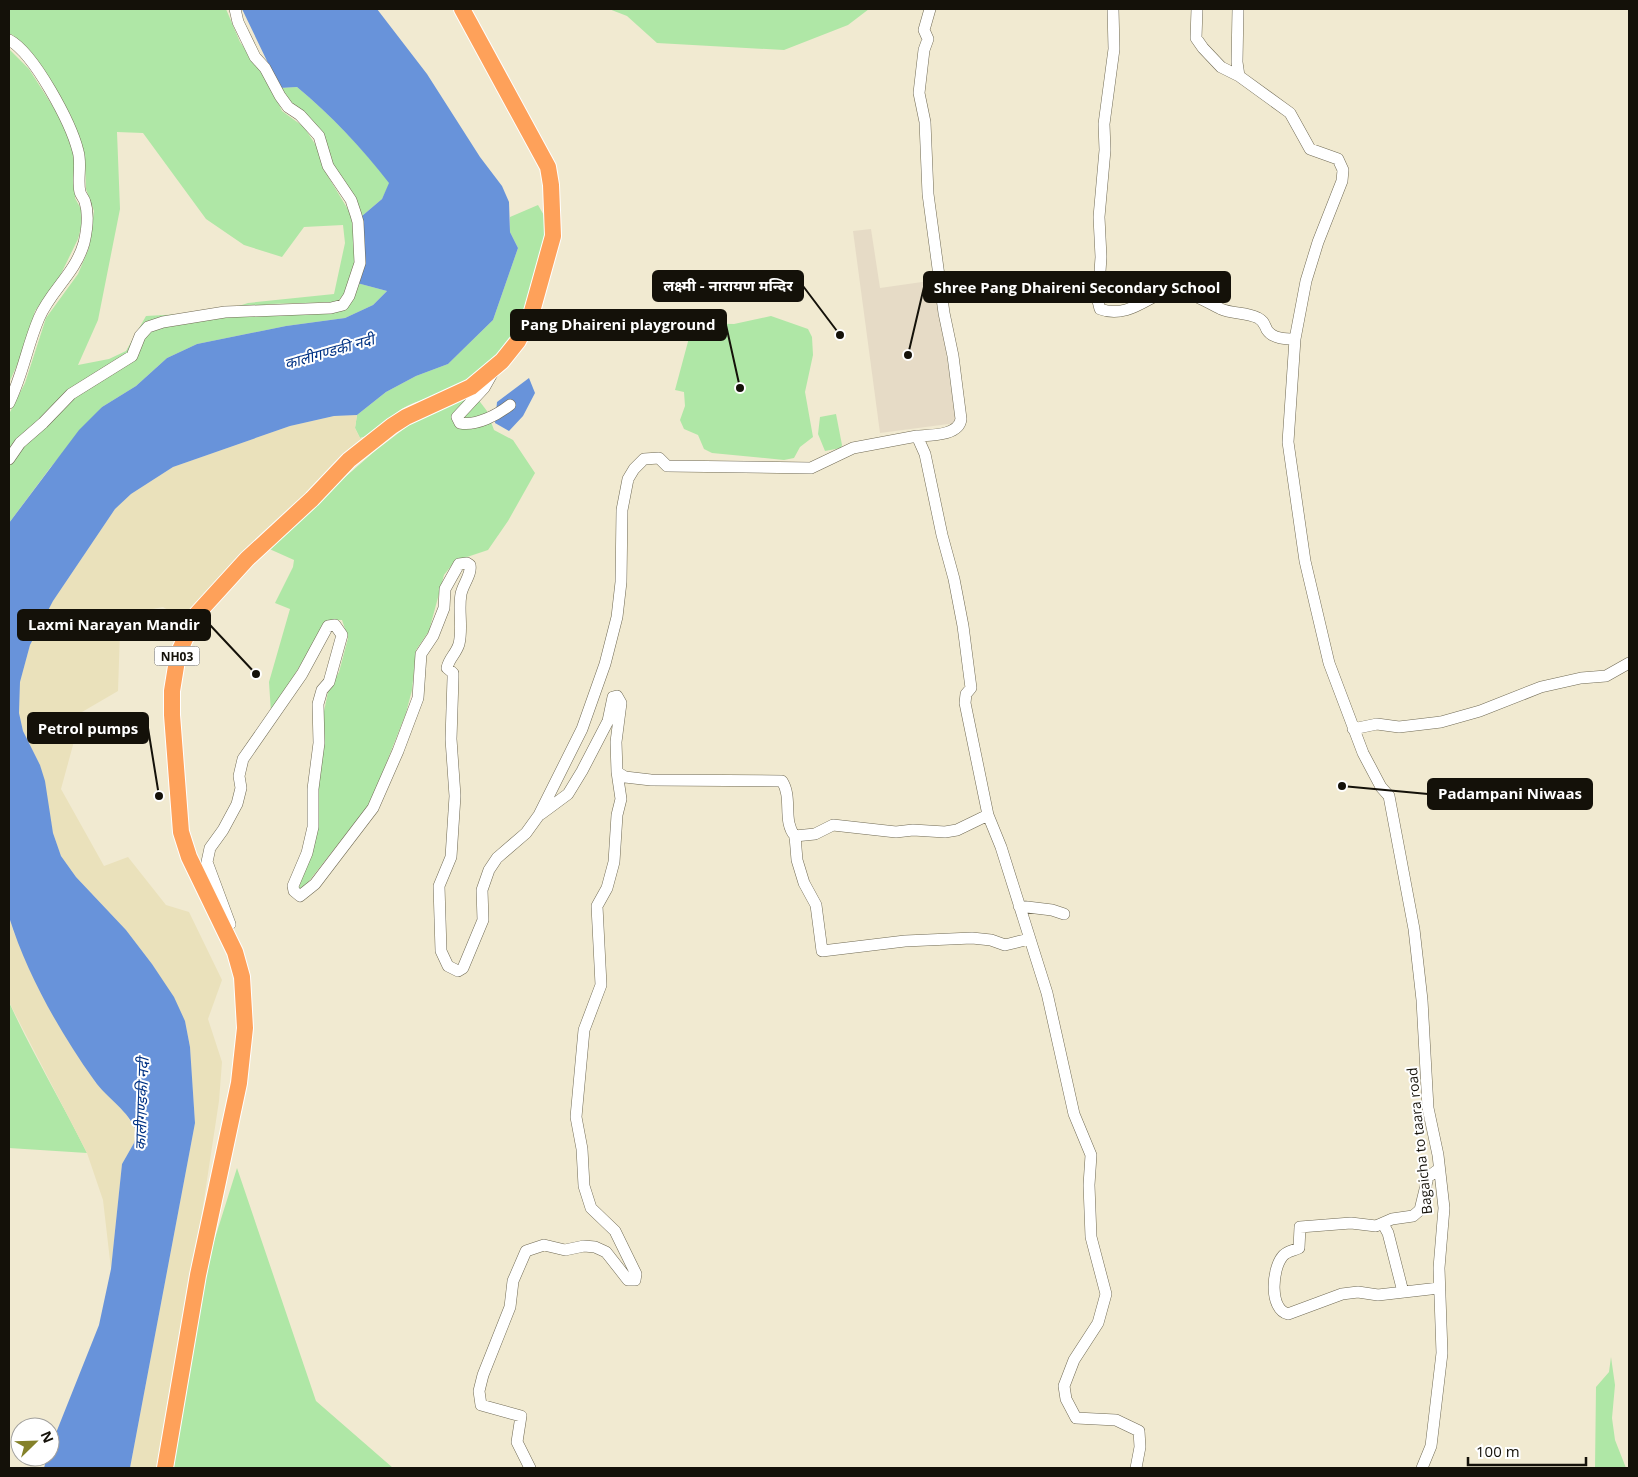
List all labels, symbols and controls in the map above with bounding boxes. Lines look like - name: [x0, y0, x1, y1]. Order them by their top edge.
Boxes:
- callout: लक्ष्मी - नारायण मन्दिर: [653, 271, 803, 301]
- callout: Shree Pang Dhaireni Secondary School: [924, 272, 1230, 302]
- text: लक्ष्मी - नारायण मन्दिर: [663, 275, 793, 295]
- text: Shree Pang Dhaireni Secondary School: [934, 277, 1220, 297]
- callout: Pang Dhaireni playground: [511, 310, 726, 340]
- text: Pang Dhaireni playground: [521, 314, 715, 334]
- water label: कालीगण्डकी नदी: [282, 328, 379, 373]
- callout: Laxmi Narayan Mandir: [18, 610, 210, 640]
- text: Laxmi Narayan Mandir: [28, 614, 200, 634]
- road number: NH03: [154, 646, 200, 666]
- callout: Petrol pumps: [28, 713, 148, 743]
- text: Petrol pumps: [38, 718, 138, 738]
- callout: Padampani Niwaas: [1428, 779, 1592, 809]
- text: Padampani Niwaas: [1438, 783, 1582, 803]
- water label: कालीगण्डकी नदी: [129, 1054, 153, 1151]
- street label: Bagaicha to taara road: [1402, 1067, 1436, 1215]
- north arrow: [10, 1417, 60, 1467]
- text: N: [36, 1428, 58, 1446]
- scale bar: [1468, 1434, 1586, 1466]
- text: 100 m: [1476, 1441, 1520, 1461]

